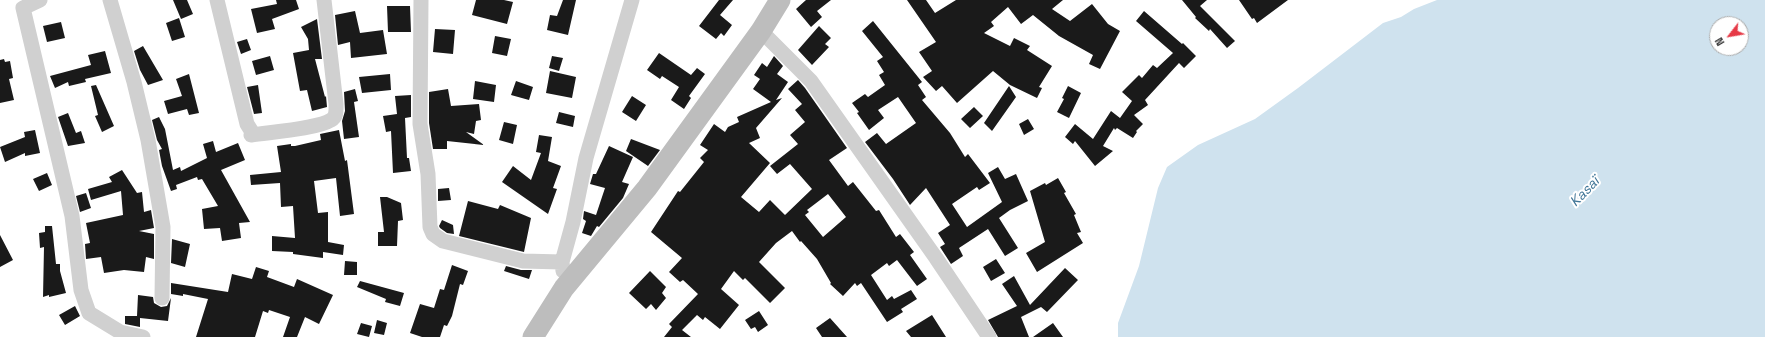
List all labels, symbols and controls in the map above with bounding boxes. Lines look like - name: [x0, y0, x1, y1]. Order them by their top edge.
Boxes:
- north arrow: [1709, 16, 1749, 56]
- text: N: [1712, 35, 1727, 48]
- water label: Kasaï: [1567, 173, 1603, 211]

